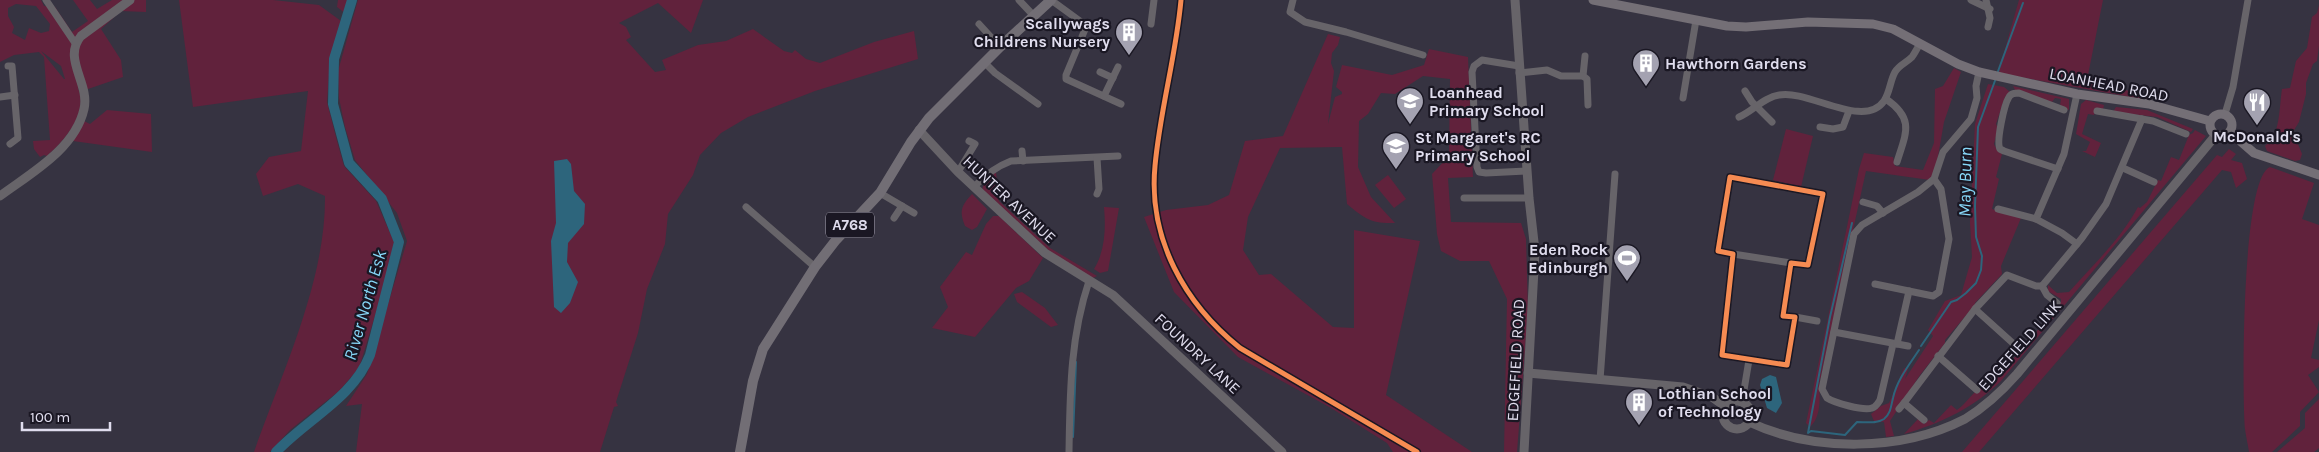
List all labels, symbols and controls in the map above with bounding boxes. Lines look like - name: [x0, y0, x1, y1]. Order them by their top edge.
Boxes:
- place label: Scallywags Childrens Nursery: [974, 14, 1110, 51]
- building icon: Scallywags Childrens Nursery: [1114, 17, 1144, 56]
- building icon: Hawthorn Gardens: [1631, 48, 1661, 87]
- place label: Hawthorn Gardens: [1665, 54, 1807, 73]
- street label: LOANHEAD ROAD: [2048, 64, 2170, 105]
- place label: Loanhead Primary School: [1429, 83, 1544, 120]
- school or university icon: Loanhead Primary School: [1395, 86, 1425, 125]
- restaurant icon: McDonald's: [2242, 87, 2272, 126]
- place label: McDonald's: [2213, 127, 2301, 146]
- place label: St Margaret's RC Primary School: [1415, 128, 1541, 165]
- school or university icon: St Margaret's RC Primary School: [1381, 131, 1411, 170]
- water label: May Burn: [1953, 147, 1977, 217]
- street label: HUNTER AVENUE: [959, 152, 1060, 247]
- road number: A768: [826, 212, 874, 238]
- place label: Eden Rock Edinburgh: [1528, 240, 1609, 277]
- sports icon: Eden Rock Edinburgh: [1612, 243, 1642, 282]
- water label: River North Esk: [339, 246, 392, 363]
- street label: EDGEFIELD LINK: [1974, 296, 2065, 394]
- street label: EDGEFIELD ROAD: [1503, 298, 1528, 422]
- street label: FOUNDRY LANE: [1151, 309, 1244, 398]
- place label: Lothian School of Technology: [1658, 384, 1772, 421]
- building icon: Lothian School of Technology: [1624, 387, 1654, 426]
- scale bar: [22, 400, 110, 432]
- text: 100 m: [30, 408, 70, 426]

